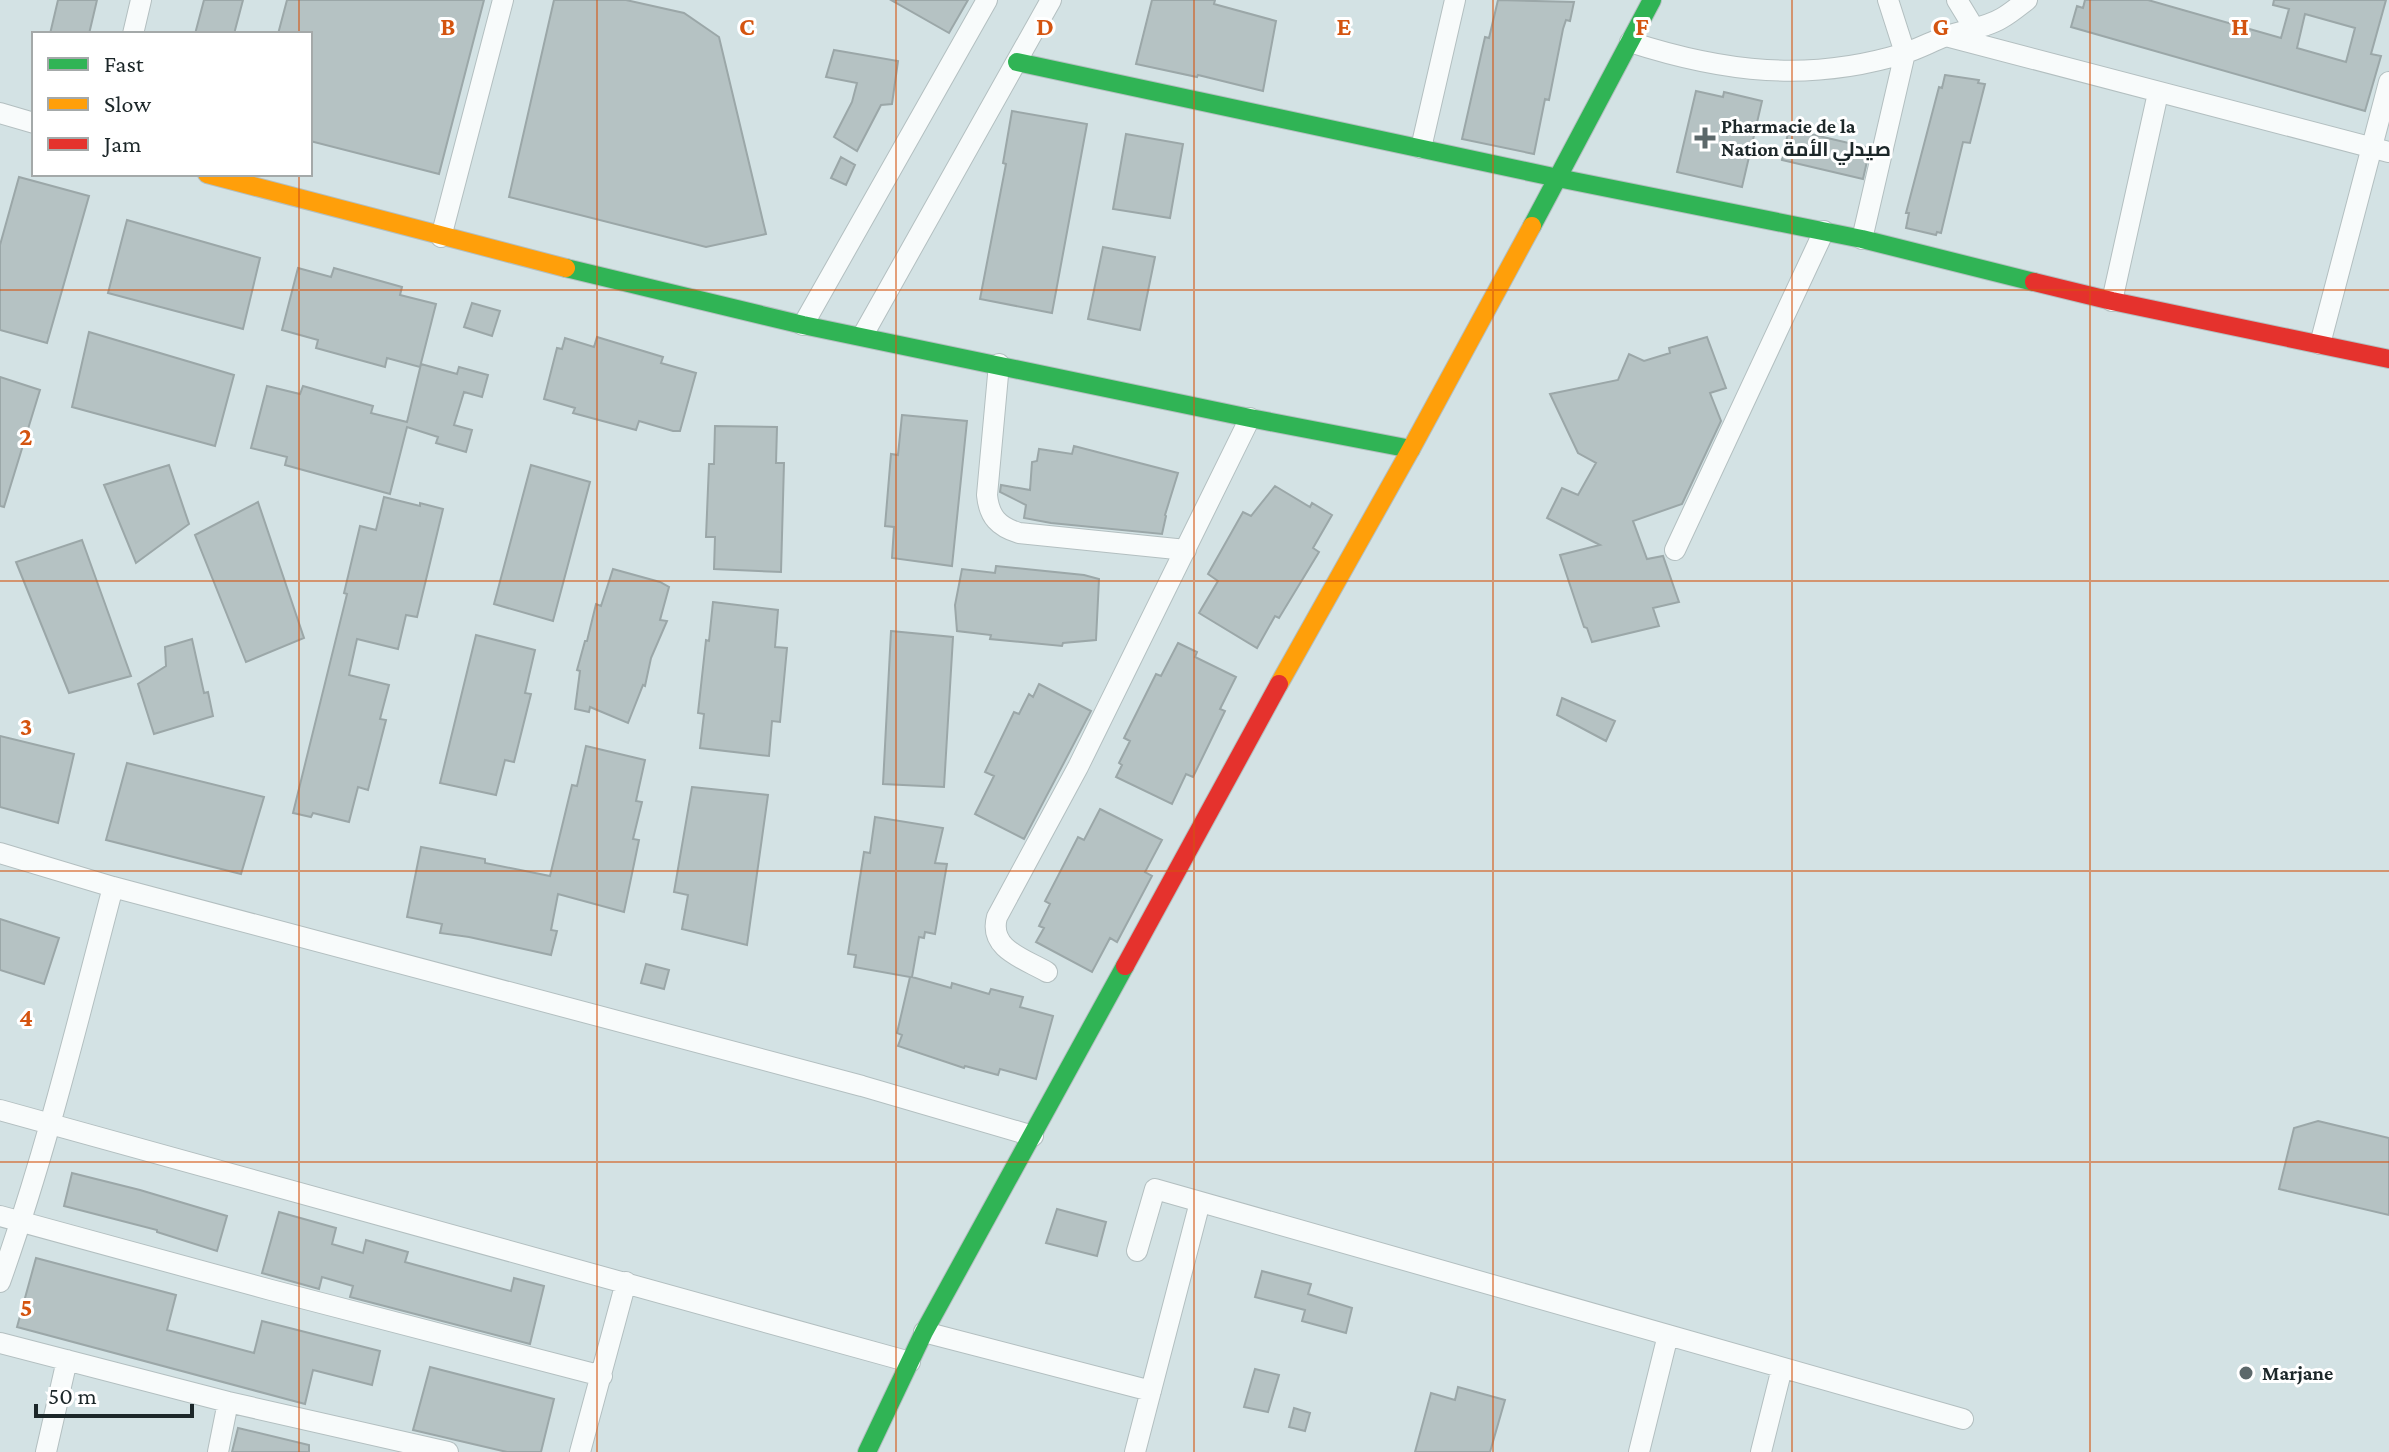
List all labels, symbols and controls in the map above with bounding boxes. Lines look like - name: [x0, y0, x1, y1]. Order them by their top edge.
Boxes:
- text: B: [440, 12, 456, 41]
- text: C: [739, 12, 755, 41]
- text: D: [1036, 12, 1054, 41]
- text: E: [1337, 12, 1352, 41]
- text: F: [1635, 12, 1649, 41]
- text: G: [1933, 12, 1949, 41]
- text: H: [2231, 12, 2249, 41]
- legend: [32, 32, 312, 176]
- text: Fast: [104, 50, 145, 77]
- text: Slow: [104, 90, 151, 117]
- place label: Pharmacie de la Nation صيدلي الأمة: [1721, 115, 1891, 165]
- marker: Pharmacie de la Nation صيدلي الأمة: [1696, 129, 1714, 147]
- text: Jam: [102, 130, 142, 157]
- text: 2: [19, 422, 33, 451]
- text: 3: [20, 712, 32, 741]
- text: 4: [19, 1003, 33, 1032]
- text: 5: [20, 1293, 32, 1322]
- place label: Marjane: [2262, 1362, 2333, 1385]
- marker: Marjane: [2237, 1364, 2255, 1382]
- scale bar: [36, 1368, 192, 1418]
- text: 50 m: [48, 1382, 97, 1409]

